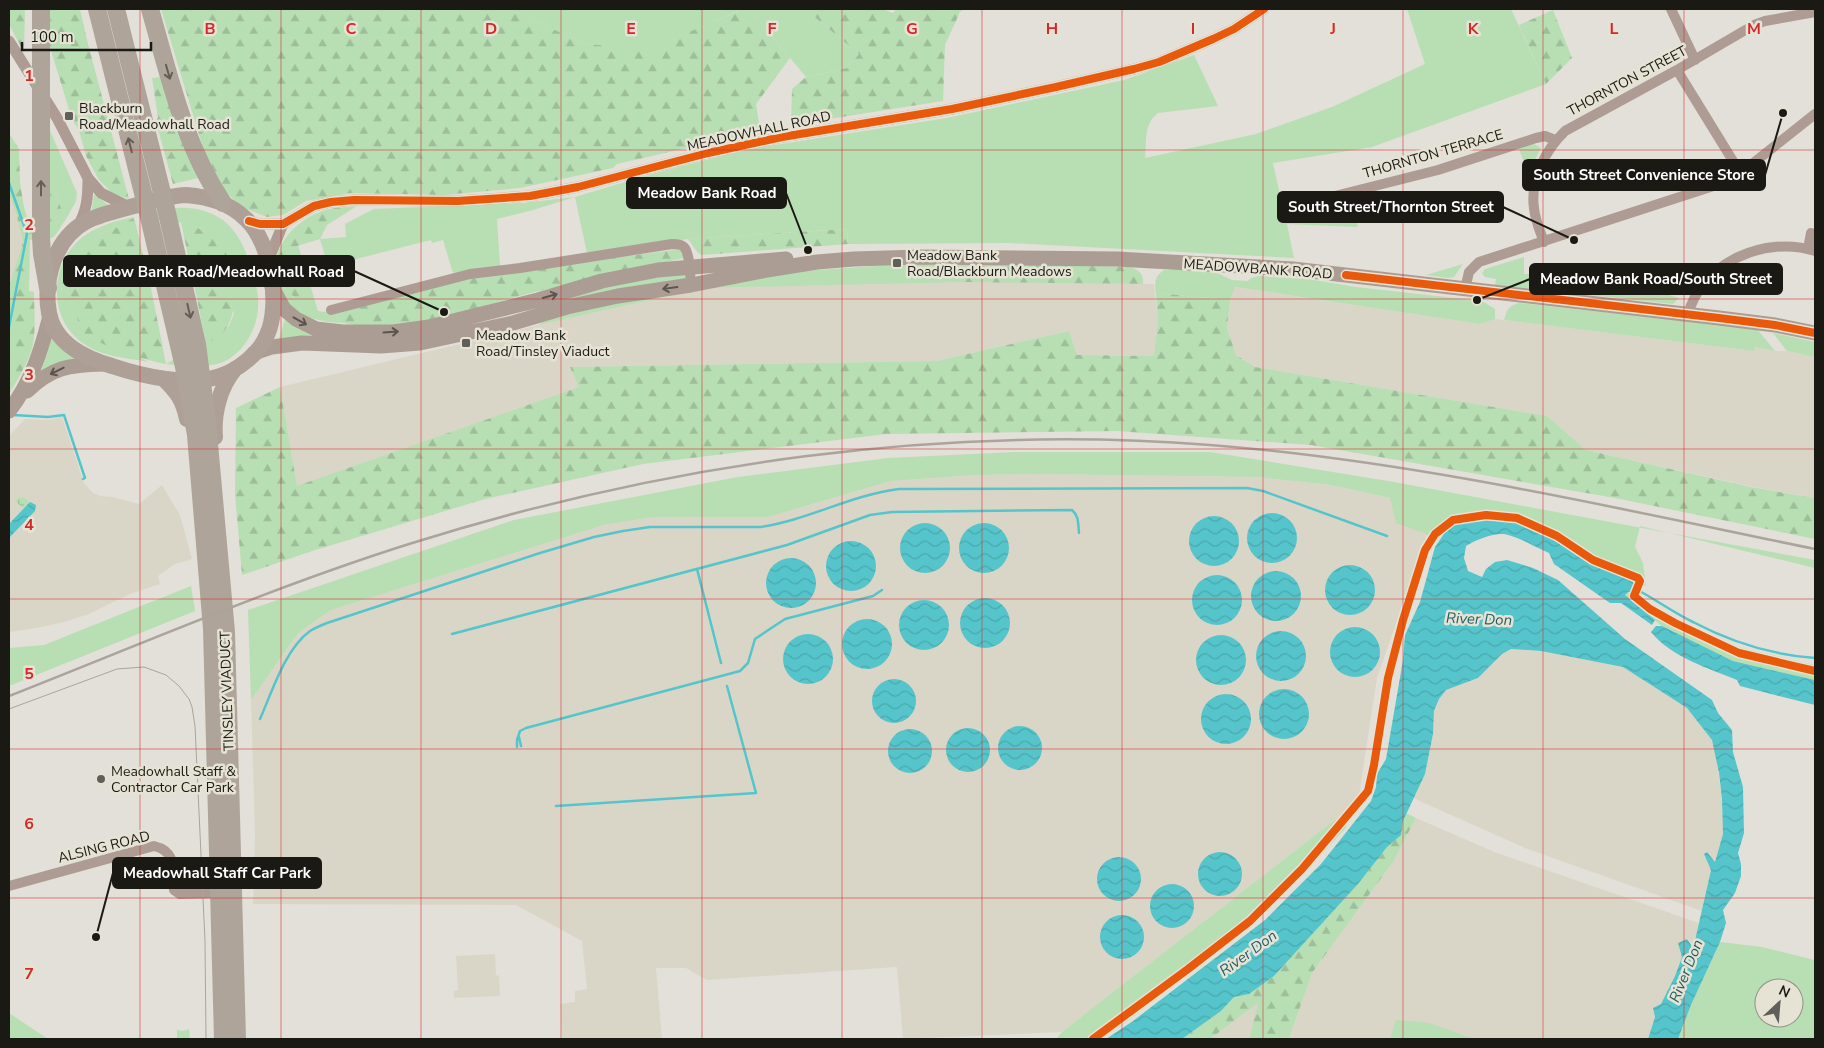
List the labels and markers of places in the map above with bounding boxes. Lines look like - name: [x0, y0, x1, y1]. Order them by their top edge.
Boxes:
- place label: Blackburn Road/Meadowhall Road: [79, 99, 230, 134]
- marker: Blackburn Road/Meadowhall Road: [63, 110, 75, 122]
- callout: South Street Convenience Store: [1523, 160, 1765, 190]
- callout: Meadow Bank Road: [627, 178, 786, 208]
- callout: South Street/Thornton Street: [1278, 192, 1503, 222]
- place label: Meadow Bank Road/Blackburn Meadows: [907, 246, 1072, 281]
- callout: Meadow Bank Road/Meadowhall Road: [64, 256, 354, 286]
- marker: Meadow Bank Road/Blackburn Meadows: [891, 257, 903, 269]
- callout: Meadow Bank Road/South Street: [1530, 264, 1782, 294]
- place label: Meadow Bank Road/Tinsley Viaduct: [476, 326, 609, 361]
- marker: Meadow Bank Road/Tinsley Viaduct: [460, 337, 472, 349]
- place label: Meadowhall Staff & Contractor Car Park: [111, 762, 236, 797]
- marker: Meadowhall Staff & Contractor Car Park: [95, 773, 107, 785]
- callout: Meadowhall Staff Car Park: [113, 858, 321, 888]

